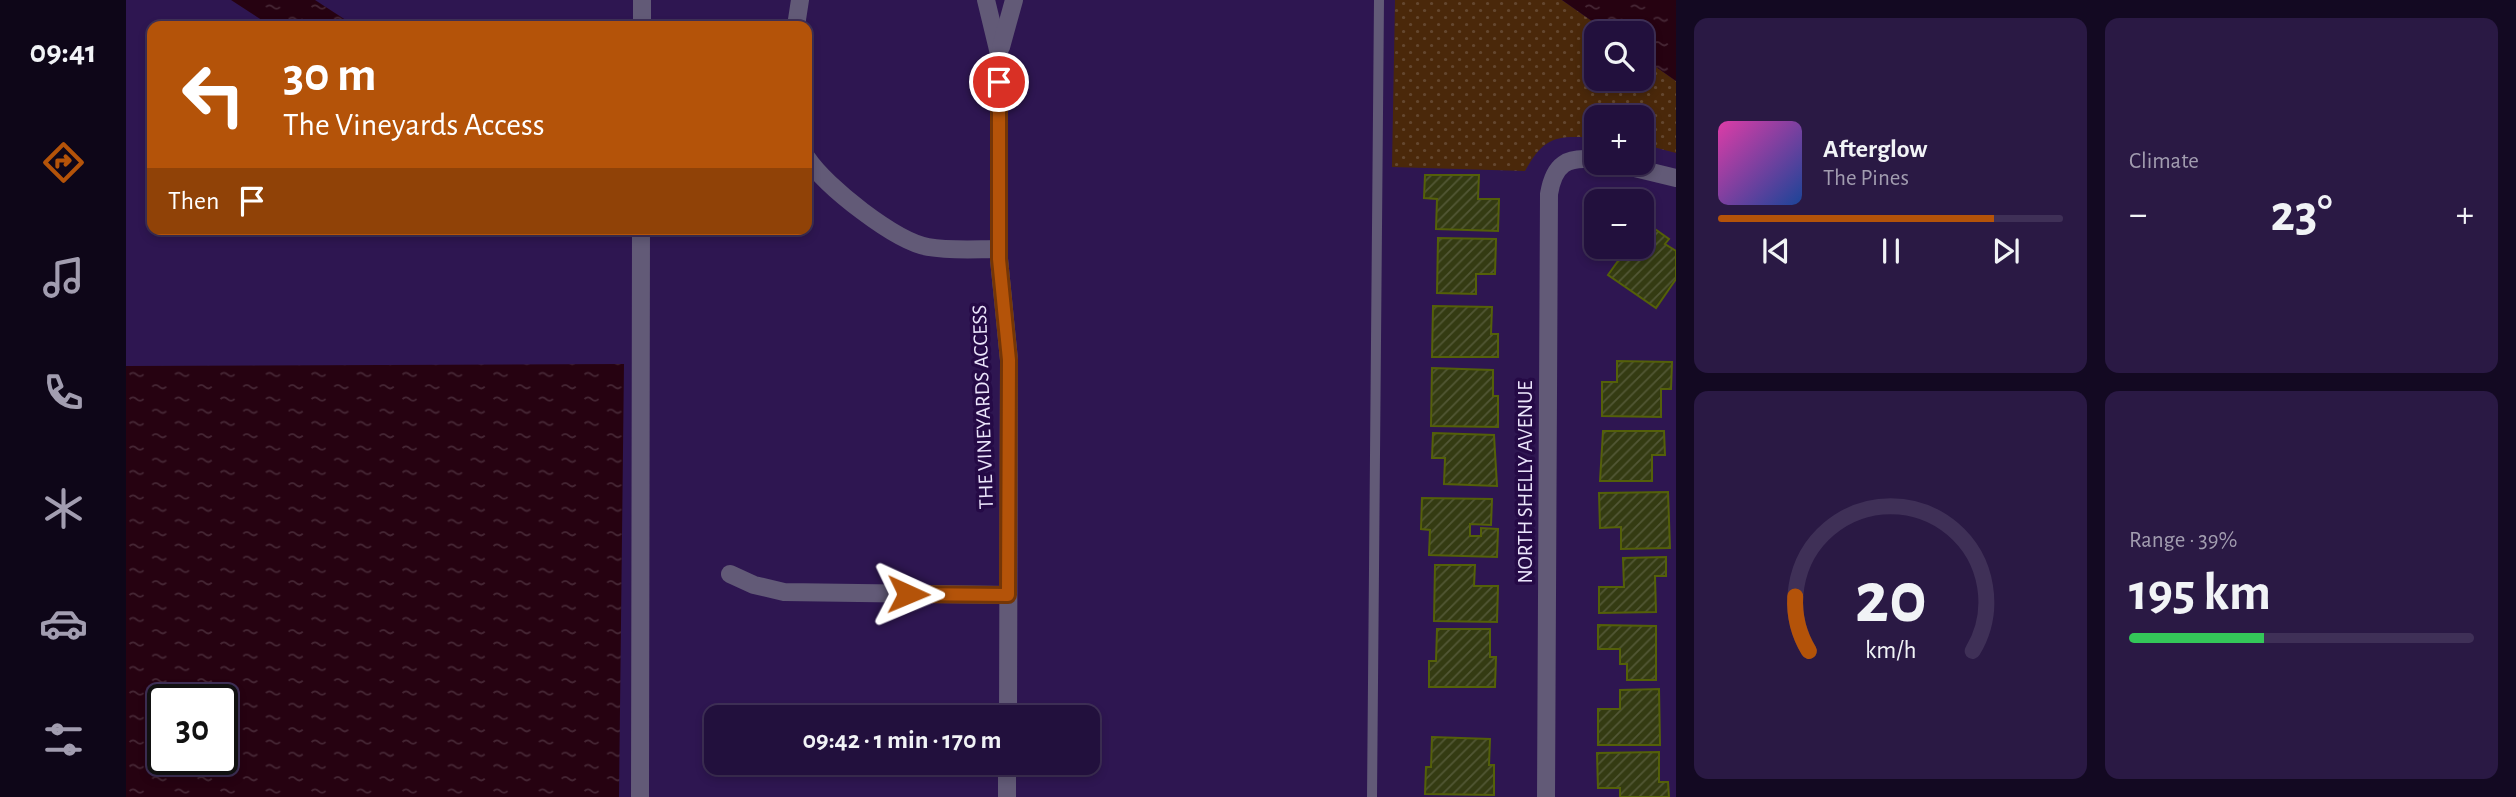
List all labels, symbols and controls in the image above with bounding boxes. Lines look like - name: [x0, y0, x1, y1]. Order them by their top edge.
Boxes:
- map controls: [1584, 21, 1654, 259]
- button: search: [1584, 21, 1654, 91]
- text: 09:41: [29, 36, 97, 68]
- icon: left: [168, 49, 259, 140]
- text: 30 m: [283, 51, 377, 100]
- pin: [969, 52, 1029, 112]
- icon: arrive: [980, 63, 1018, 101]
- button: +: [1584, 105, 1654, 175]
- text: The Vineyards Access: [283, 109, 545, 141]
- text: Afterglow: [1823, 136, 1927, 162]
- icon: directions: [39, 138, 88, 187]
- text: Climate: [2129, 150, 2199, 173]
- text: The Pines: [1823, 167, 1909, 190]
- icon: arrive: [233, 182, 271, 220]
- text: Then: [168, 188, 219, 214]
- text: 23°: [2270, 188, 2333, 240]
- button: −: [1584, 189, 1654, 259]
- text: −: [2129, 196, 2147, 234]
- text: +: [2456, 196, 2474, 234]
- icon: previous: [1757, 232, 1795, 270]
- icon: pause: [1872, 232, 1910, 270]
- icon: next: [1987, 232, 2025, 270]
- icon: music: [39, 253, 88, 302]
- street label: THE VINEYARDS ACCESS: [969, 304, 997, 510]
- icon: phone: [39, 368, 88, 417]
- street label: NORTH SHELLY AVENUE: [1515, 381, 1536, 583]
- icon: climate: [39, 484, 88, 533]
- text: Range · 39%: [2129, 529, 2237, 552]
- position arrow: [871, 557, 945, 631]
- text: 20: [1854, 563, 1927, 636]
- text: 195 km: [2129, 567, 2271, 619]
- icon: car: [39, 599, 88, 648]
- text: km/h: [1865, 638, 1916, 663]
- speed limit sign: 30: [147, 684, 238, 775]
- icon: filters: [39, 715, 88, 764]
- text: 09:42 · 1 min · 170 m: [803, 727, 1001, 753]

